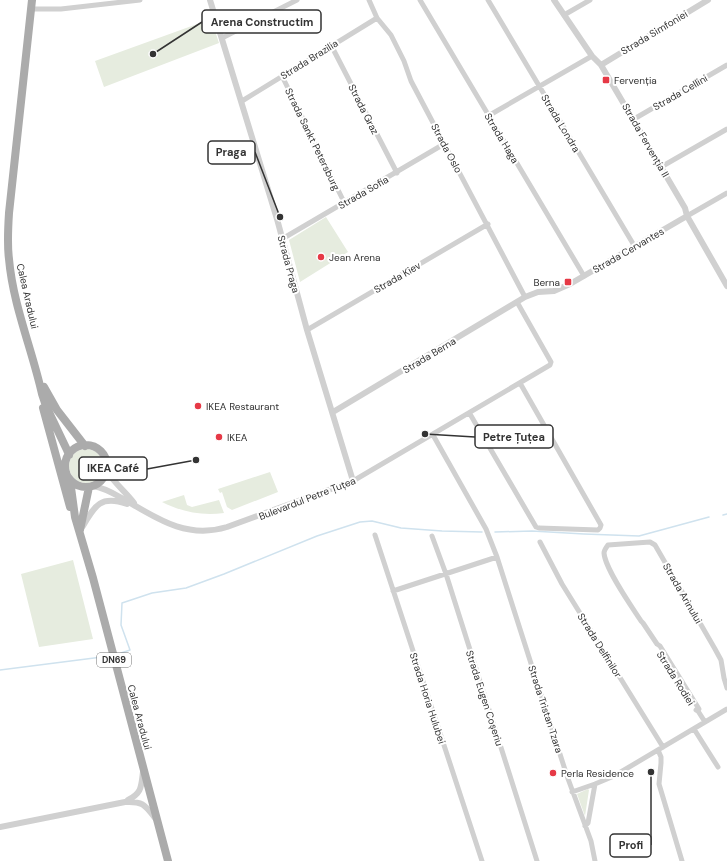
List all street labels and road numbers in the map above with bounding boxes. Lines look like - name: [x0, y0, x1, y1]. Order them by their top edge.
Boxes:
- street label: Strada Simfoniei: [618, 7, 690, 57]
- street label: Strada Brazilia: [278, 37, 340, 82]
- street label: Strada Cellini: [651, 72, 710, 113]
- street label: Strada Graz: [345, 82, 382, 137]
- street label: Strada Sankt Petersburg: [282, 86, 343, 193]
- street label: Strada Londra: [538, 92, 583, 155]
- street label: Strada Fervenția II: [619, 101, 672, 180]
- street label: Strada Haga: [481, 111, 522, 166]
- street label: Strada Oslo: [428, 121, 465, 175]
- street label: Strada Sofia: [336, 173, 391, 212]
- street label: Strada Cervantes: [590, 225, 666, 276]
- street label: Strada Praga: [275, 234, 302, 294]
- street label: Strada Kiev: [371, 258, 424, 296]
- street label: Calea Aradului: [14, 262, 41, 330]
- street label: Strada Berna: [400, 334, 458, 376]
- street label: Bulevardul Petre Țuțea: [257, 474, 358, 523]
- street label: Strada Arinului: [660, 561, 705, 626]
- street label: Strada Delfinilor: [575, 611, 625, 680]
- street label: Strada Eugen Coșeriu: [463, 649, 506, 748]
- street label: Strada Rodiei: [654, 649, 697, 708]
- street label: Strada Horia Hulubei: [407, 651, 448, 745]
- road number: DN69: [97, 653, 131, 667]
- street label: Strada Tristan Tzara: [525, 664, 566, 755]
- street label: Calea Aradului: [125, 683, 154, 751]

